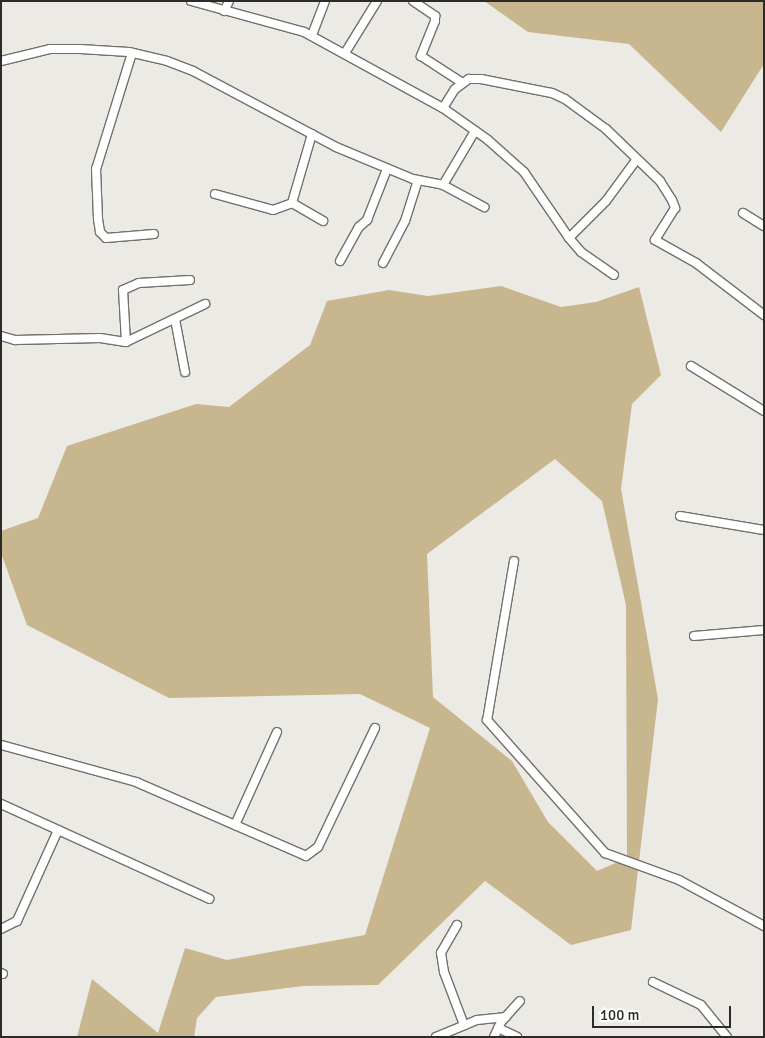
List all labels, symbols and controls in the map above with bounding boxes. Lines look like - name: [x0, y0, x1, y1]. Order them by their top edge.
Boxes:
- scale bar: [595, 996, 734, 1028]
- text: 100 m: [600, 1006, 640, 1024]

